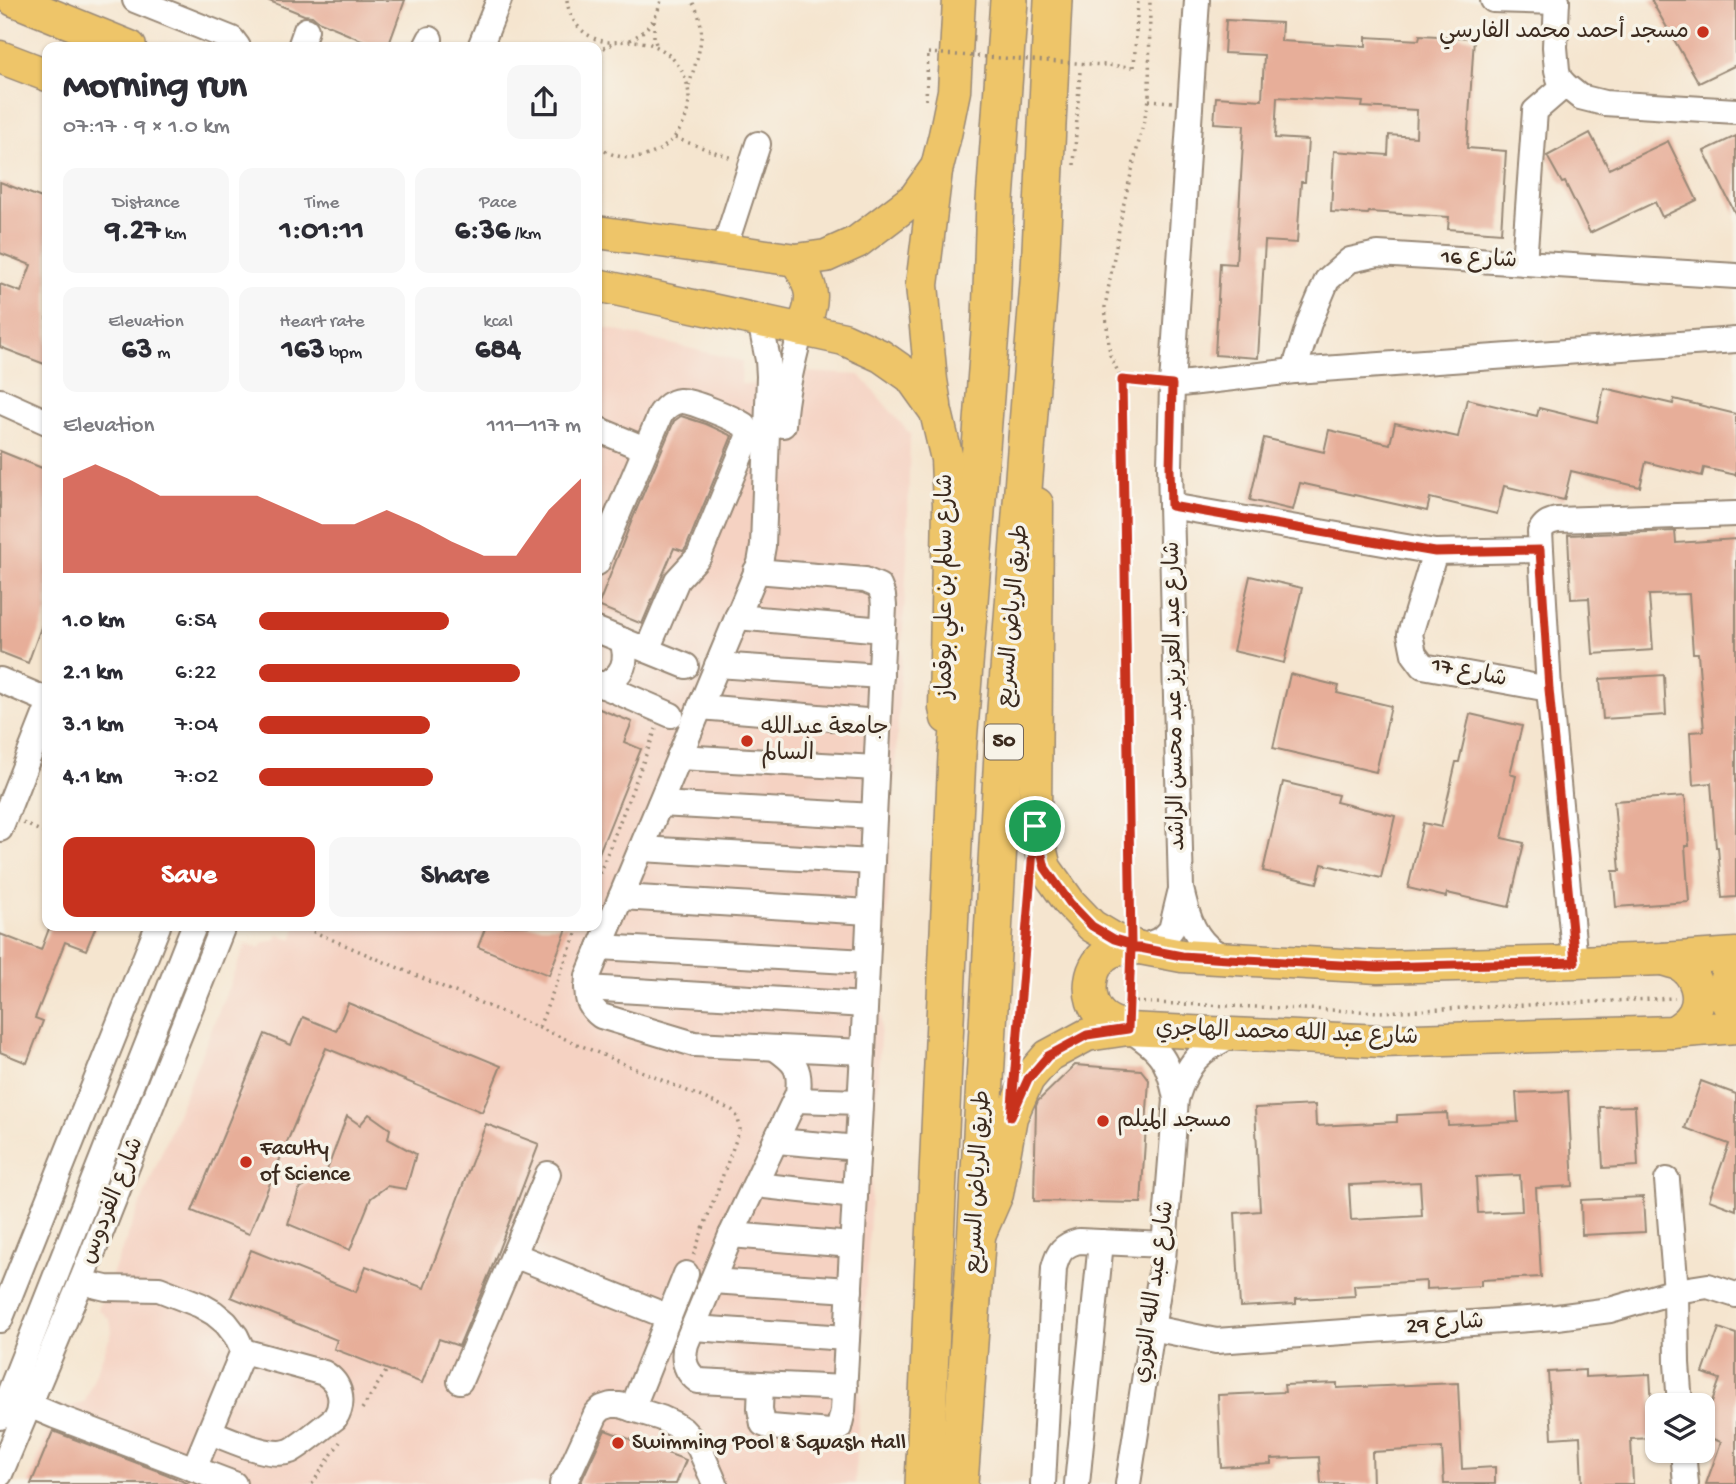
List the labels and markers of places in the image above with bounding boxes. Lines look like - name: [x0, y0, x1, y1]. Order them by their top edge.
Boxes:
- place label: مسجد أحمد محمد الفارسي: [1439, 15, 1689, 50]
- marker: مسجد أحمد محمد الفارسي: [1695, 24, 1711, 40]
- place label: جامعة عبدالله السالم: [761, 715, 889, 769]
- marker: جامعة عبدالله السالم: [739, 733, 755, 749]
- pin: [1005, 796, 1065, 856]
- place label: مسجد الميلم: [1117, 1108, 1232, 1136]
- marker: مسجد الميلم: [1095, 1113, 1111, 1129]
- place label: Faculty of Science: [259, 1136, 352, 1189]
- marker: Faculty of Science: [238, 1154, 254, 1170]
- place label: Swimming Pool & Squash Hall: [632, 1430, 906, 1457]
- marker: Swimming Pool & Squash Hall: [610, 1435, 626, 1451]

